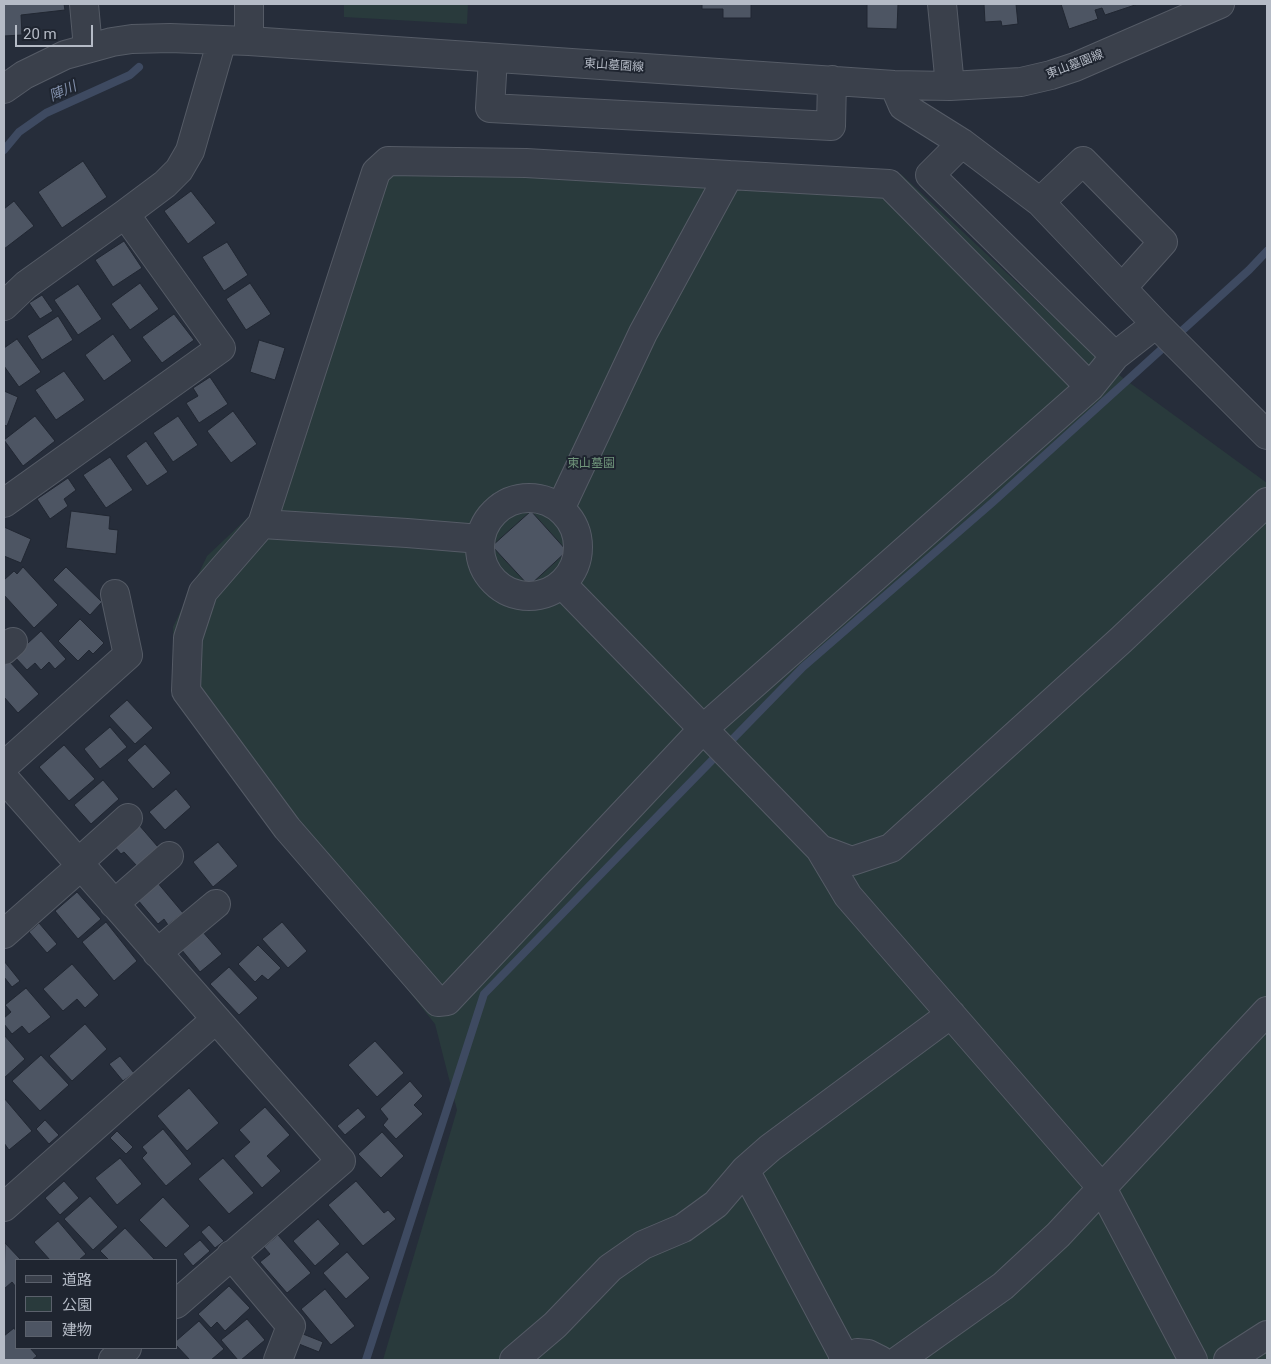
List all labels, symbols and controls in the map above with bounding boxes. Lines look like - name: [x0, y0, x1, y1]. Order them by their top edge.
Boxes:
- scale bar: [18, 15, 95, 47]
- text: 20 m: [23, 25, 57, 43]
- street label: 東山墓園線: [1044, 48, 1106, 82]
- street label: 東山墓園線: [584, 57, 644, 75]
- water label: 陣川: [47, 79, 79, 105]
- park label: 東山墓園: [567, 457, 615, 471]
- legend: [15, 1259, 178, 1349]
- text: 道路: [62, 1271, 92, 1289]
- text: 公園: [62, 1296, 92, 1314]
- text: 建物: [62, 1321, 92, 1339]

